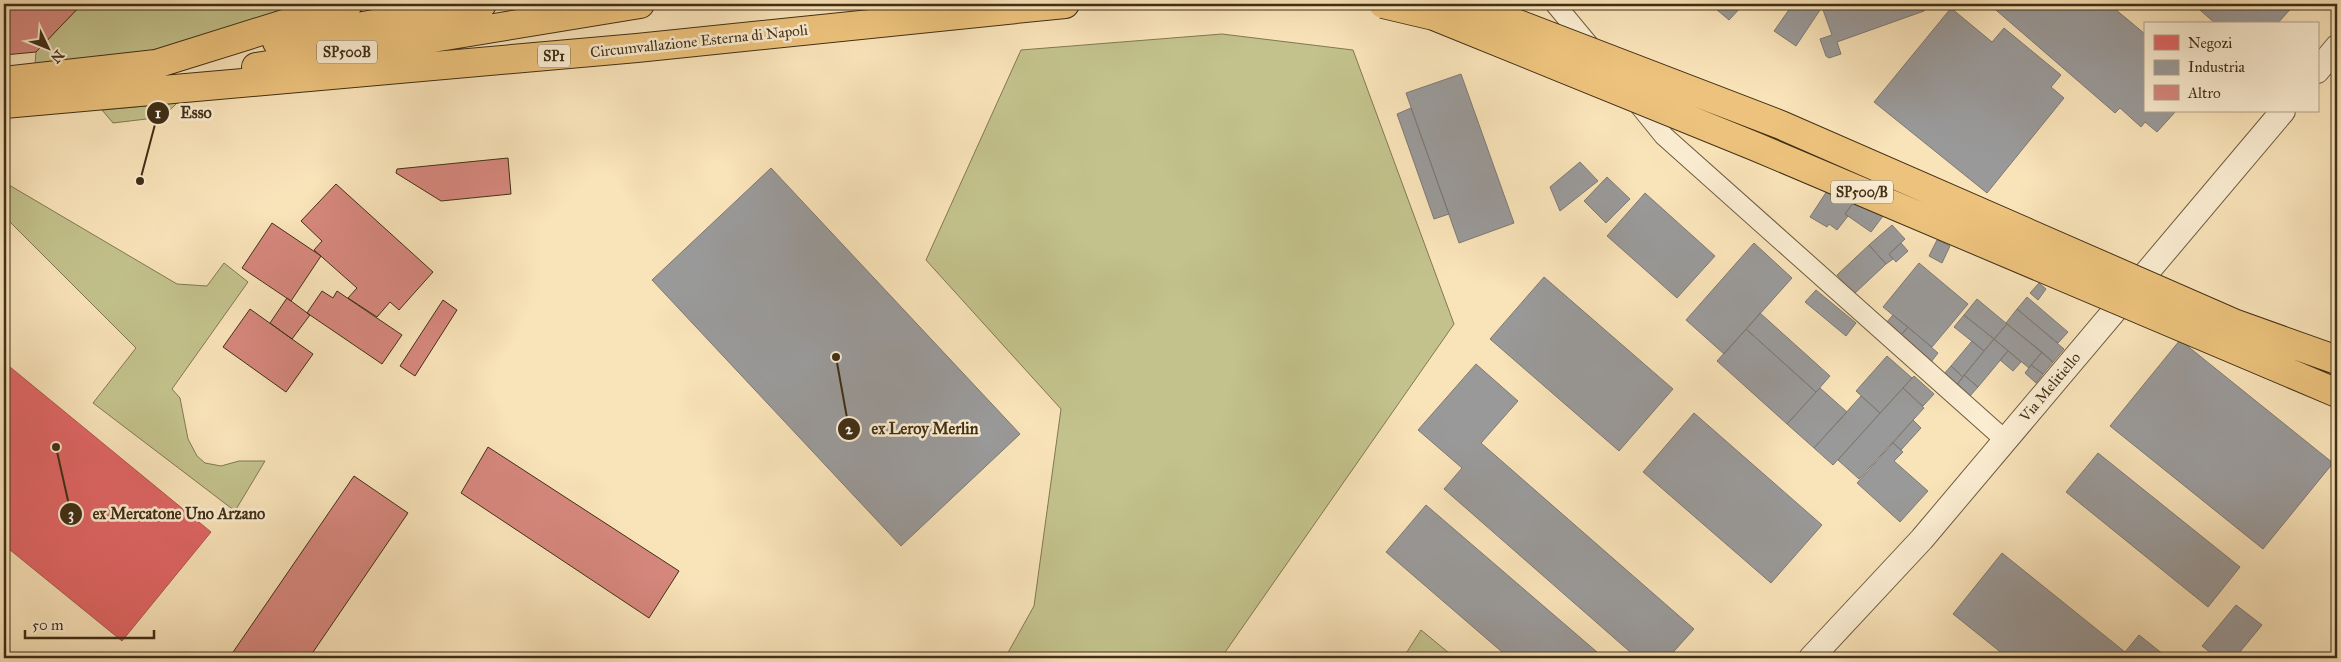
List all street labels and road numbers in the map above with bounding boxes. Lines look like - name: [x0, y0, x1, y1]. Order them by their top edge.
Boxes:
- street label: Circumvallazione Esterna di Napoli: [589, 21, 809, 61]
- road number: SP500B: [317, 41, 377, 64]
- road number: SP1: [538, 44, 570, 68]
- road number: SP500/B: [1831, 180, 1893, 203]
- street label: Via Melitiello: [2015, 348, 2084, 426]

